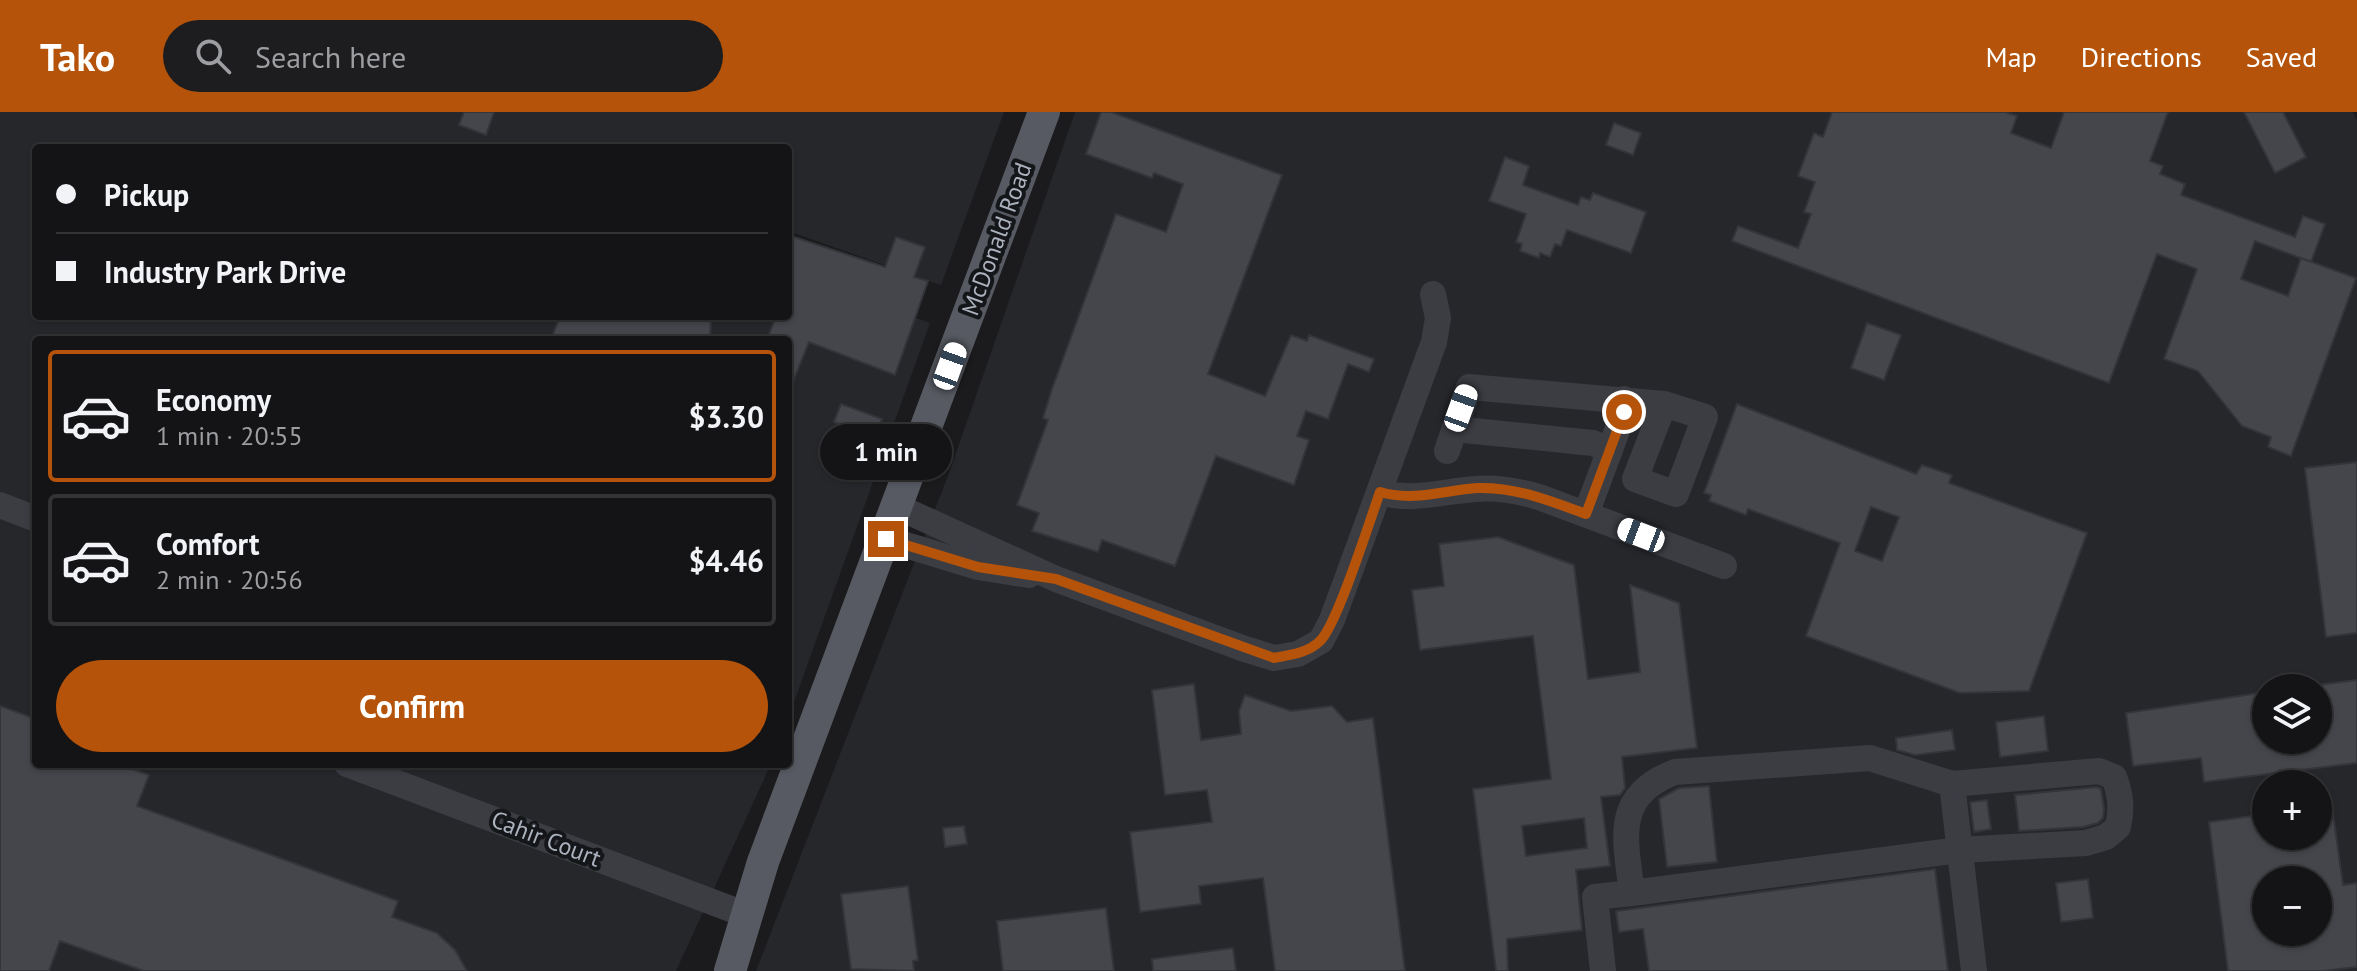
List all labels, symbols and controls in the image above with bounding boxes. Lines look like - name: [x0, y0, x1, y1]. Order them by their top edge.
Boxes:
- search box: [163, 20, 723, 92]
- text: Tako: [40, 32, 115, 81]
- icon: search: [191, 34, 235, 78]
- text: Search here: [255, 37, 406, 76]
- text: Map: [1986, 38, 2037, 75]
- text: Directions: [2081, 38, 2202, 75]
- text: Saved: [2246, 38, 2317, 75]
- street label: McDonald Road: [955, 158, 1039, 320]
- text: Pickup: [104, 175, 189, 214]
- text: Industry Park Drive: [104, 252, 346, 291]
- car: [931, 339, 969, 393]
- icon: car: [60, 380, 132, 452]
- text: Economy: [156, 380, 271, 419]
- car: [1442, 381, 1480, 435]
- route start: [1606, 394, 1642, 430]
- text: $3.30: [689, 397, 764, 436]
- text: 1 min · 20:55: [156, 419, 303, 452]
- callout: 1 min: [820, 423, 952, 479]
- text: 1 min: [854, 435, 918, 468]
- car: [1614, 515, 1668, 555]
- route end: [868, 521, 904, 557]
- icon: car: [60, 524, 132, 596]
- text: Comfort: [156, 524, 259, 563]
- text: $4.46: [689, 541, 764, 580]
- text: 2 min · 20:56: [156, 563, 303, 596]
- button: Confirm: [56, 660, 768, 752]
- map controls: [2252, 674, 2332, 946]
- button: layers: [2252, 674, 2332, 754]
- button: +: [2252, 770, 2332, 850]
- street label: Cahir Court: [487, 803, 605, 874]
- button: −: [2252, 866, 2332, 946]

